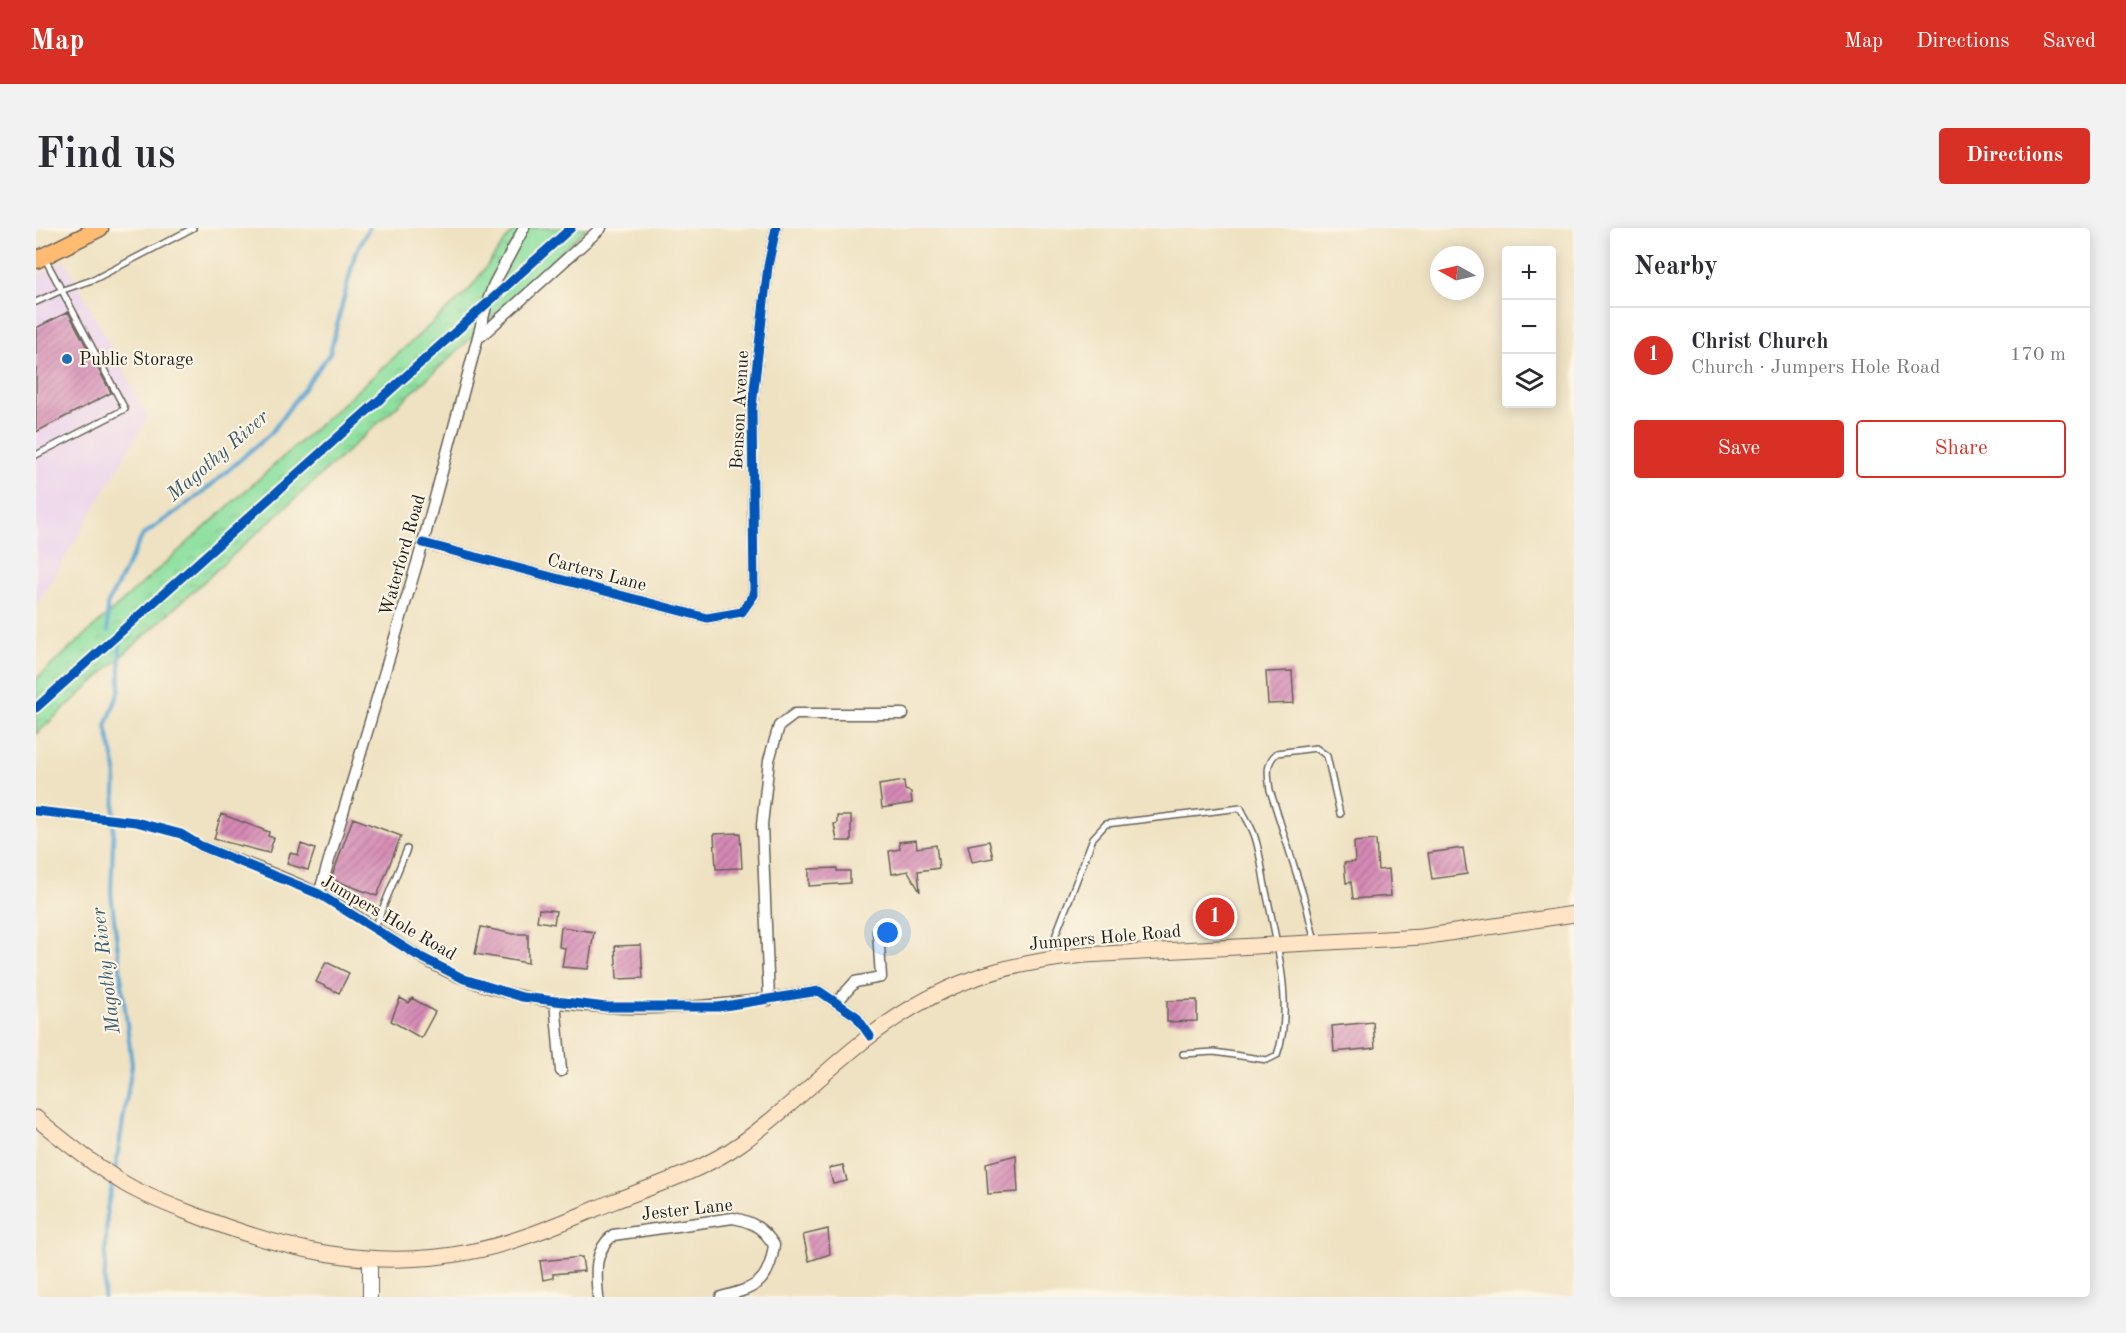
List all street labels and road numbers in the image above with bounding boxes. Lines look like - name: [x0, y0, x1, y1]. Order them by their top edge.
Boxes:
- street label: Benson Avenue: [728, 350, 752, 470]
- street label: Waterford Road: [377, 493, 429, 618]
- street label: Carters Lane: [545, 551, 648, 595]
- street label: Jumpers Hole Road: [318, 872, 459, 964]
- street label: Jumpers Hole Road: [1028, 922, 1182, 954]
- street label: Jester Lane: [641, 1196, 734, 1224]

